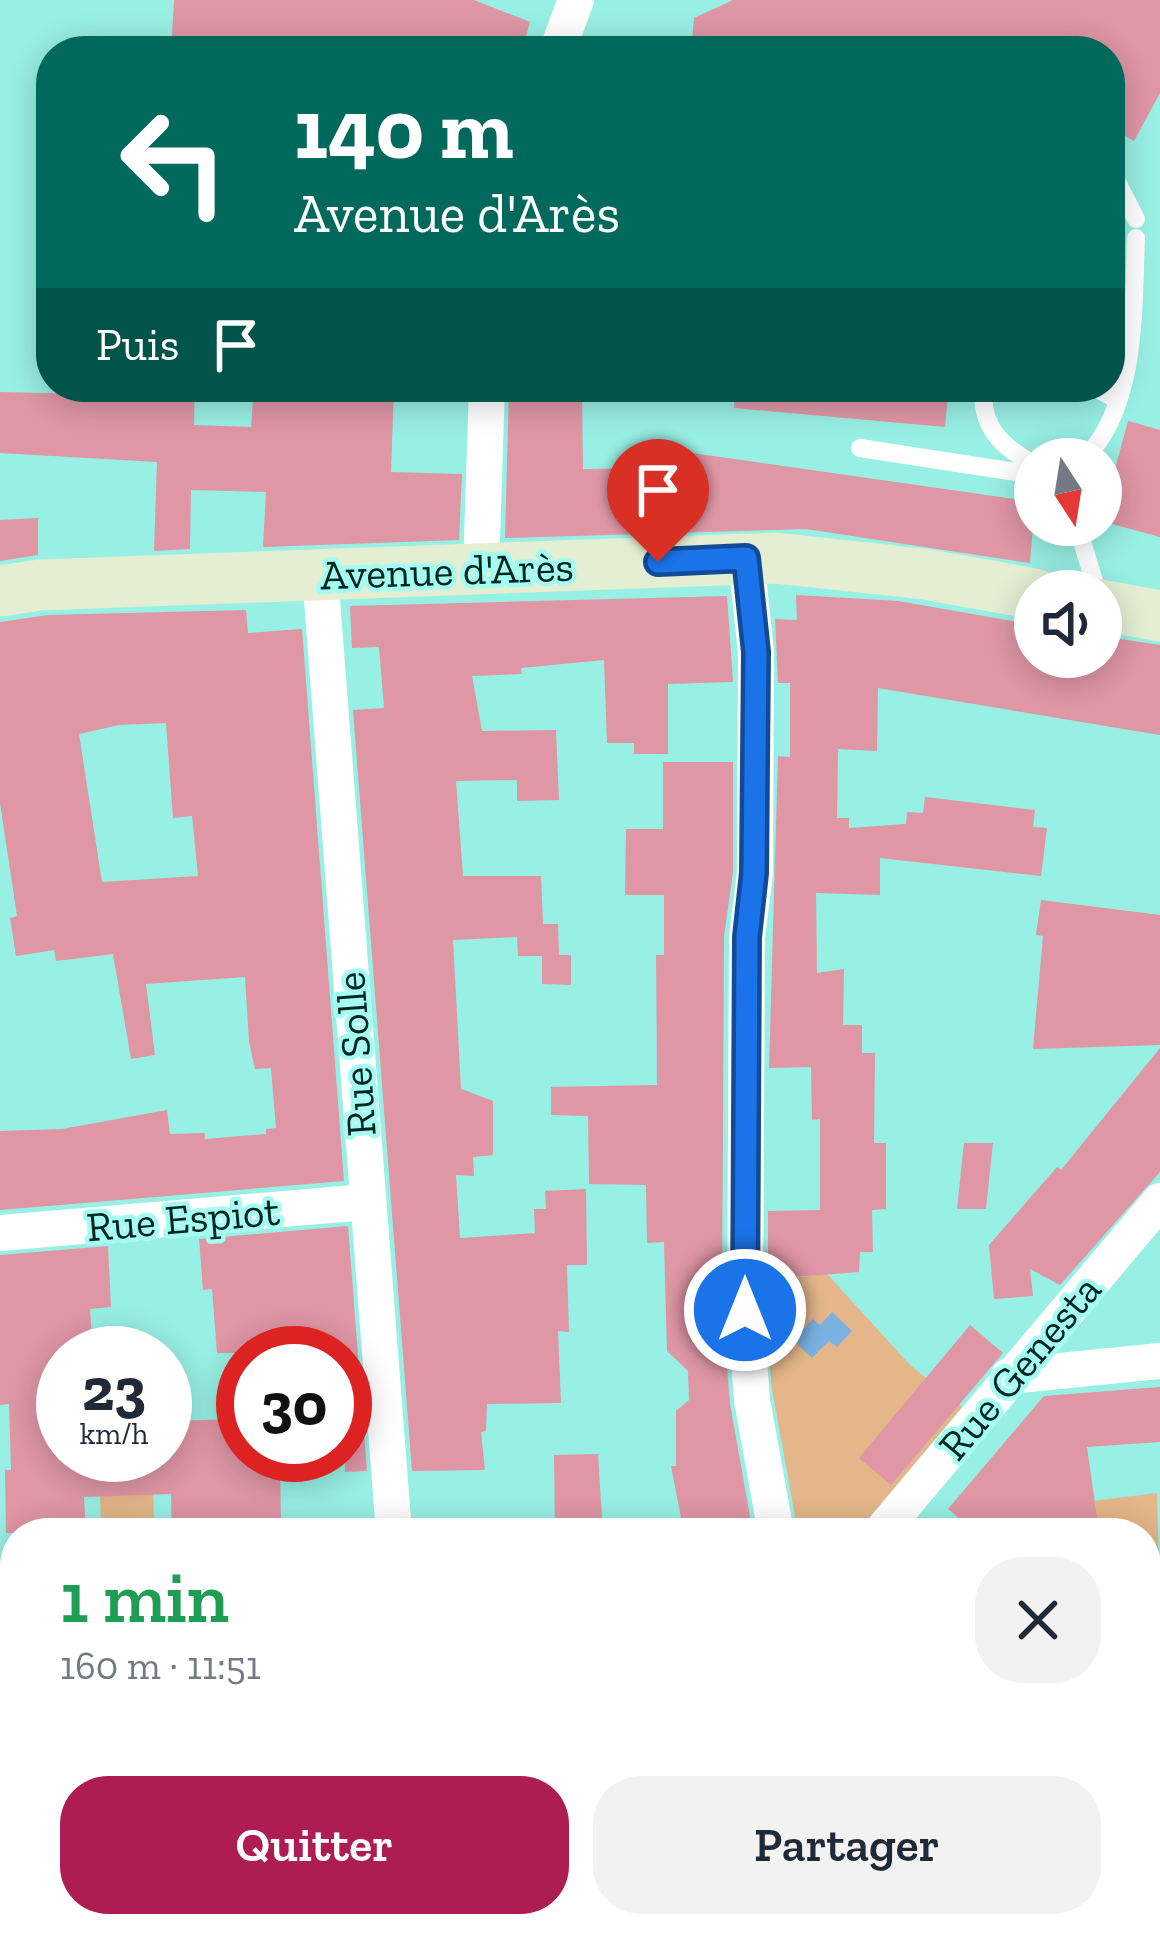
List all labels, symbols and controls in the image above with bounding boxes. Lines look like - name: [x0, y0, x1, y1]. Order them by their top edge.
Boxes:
- text: 140 m: [294, 79, 514, 180]
- icon: left: [96, 84, 252, 240]
- text: Avenue d'Arès: [294, 181, 620, 246]
- icon: arrive: [203, 312, 269, 378]
- text: Puis: [96, 318, 179, 372]
- north arrow: [1014, 438, 1122, 546]
- map controls: [1014, 438, 1122, 678]
- pin: [607, 439, 709, 562]
- icon: arrive: [625, 457, 691, 523]
- street label: Avenue d'Arès: [319, 541, 575, 600]
- button: sound: [1014, 570, 1122, 678]
- street label: Rue Solle: [324, 970, 387, 1138]
- street label: Rue Espiot: [84, 1185, 282, 1252]
- position arrow: [682, 1247, 808, 1373]
- street label: Rue Genesta: [927, 1265, 1111, 1470]
- speed limit sign: 30: [216, 1326, 372, 1482]
- text: 23: [82, 1353, 146, 1425]
- text: km/h: [80, 1416, 148, 1452]
- text: 1 min: [60, 1554, 229, 1640]
- button: close: [975, 1557, 1101, 1683]
- text: 160 m · 11:51: [60, 1642, 261, 1689]
- button: Quitter: [60, 1776, 569, 1914]
- button: Partager: [593, 1776, 1101, 1914]

